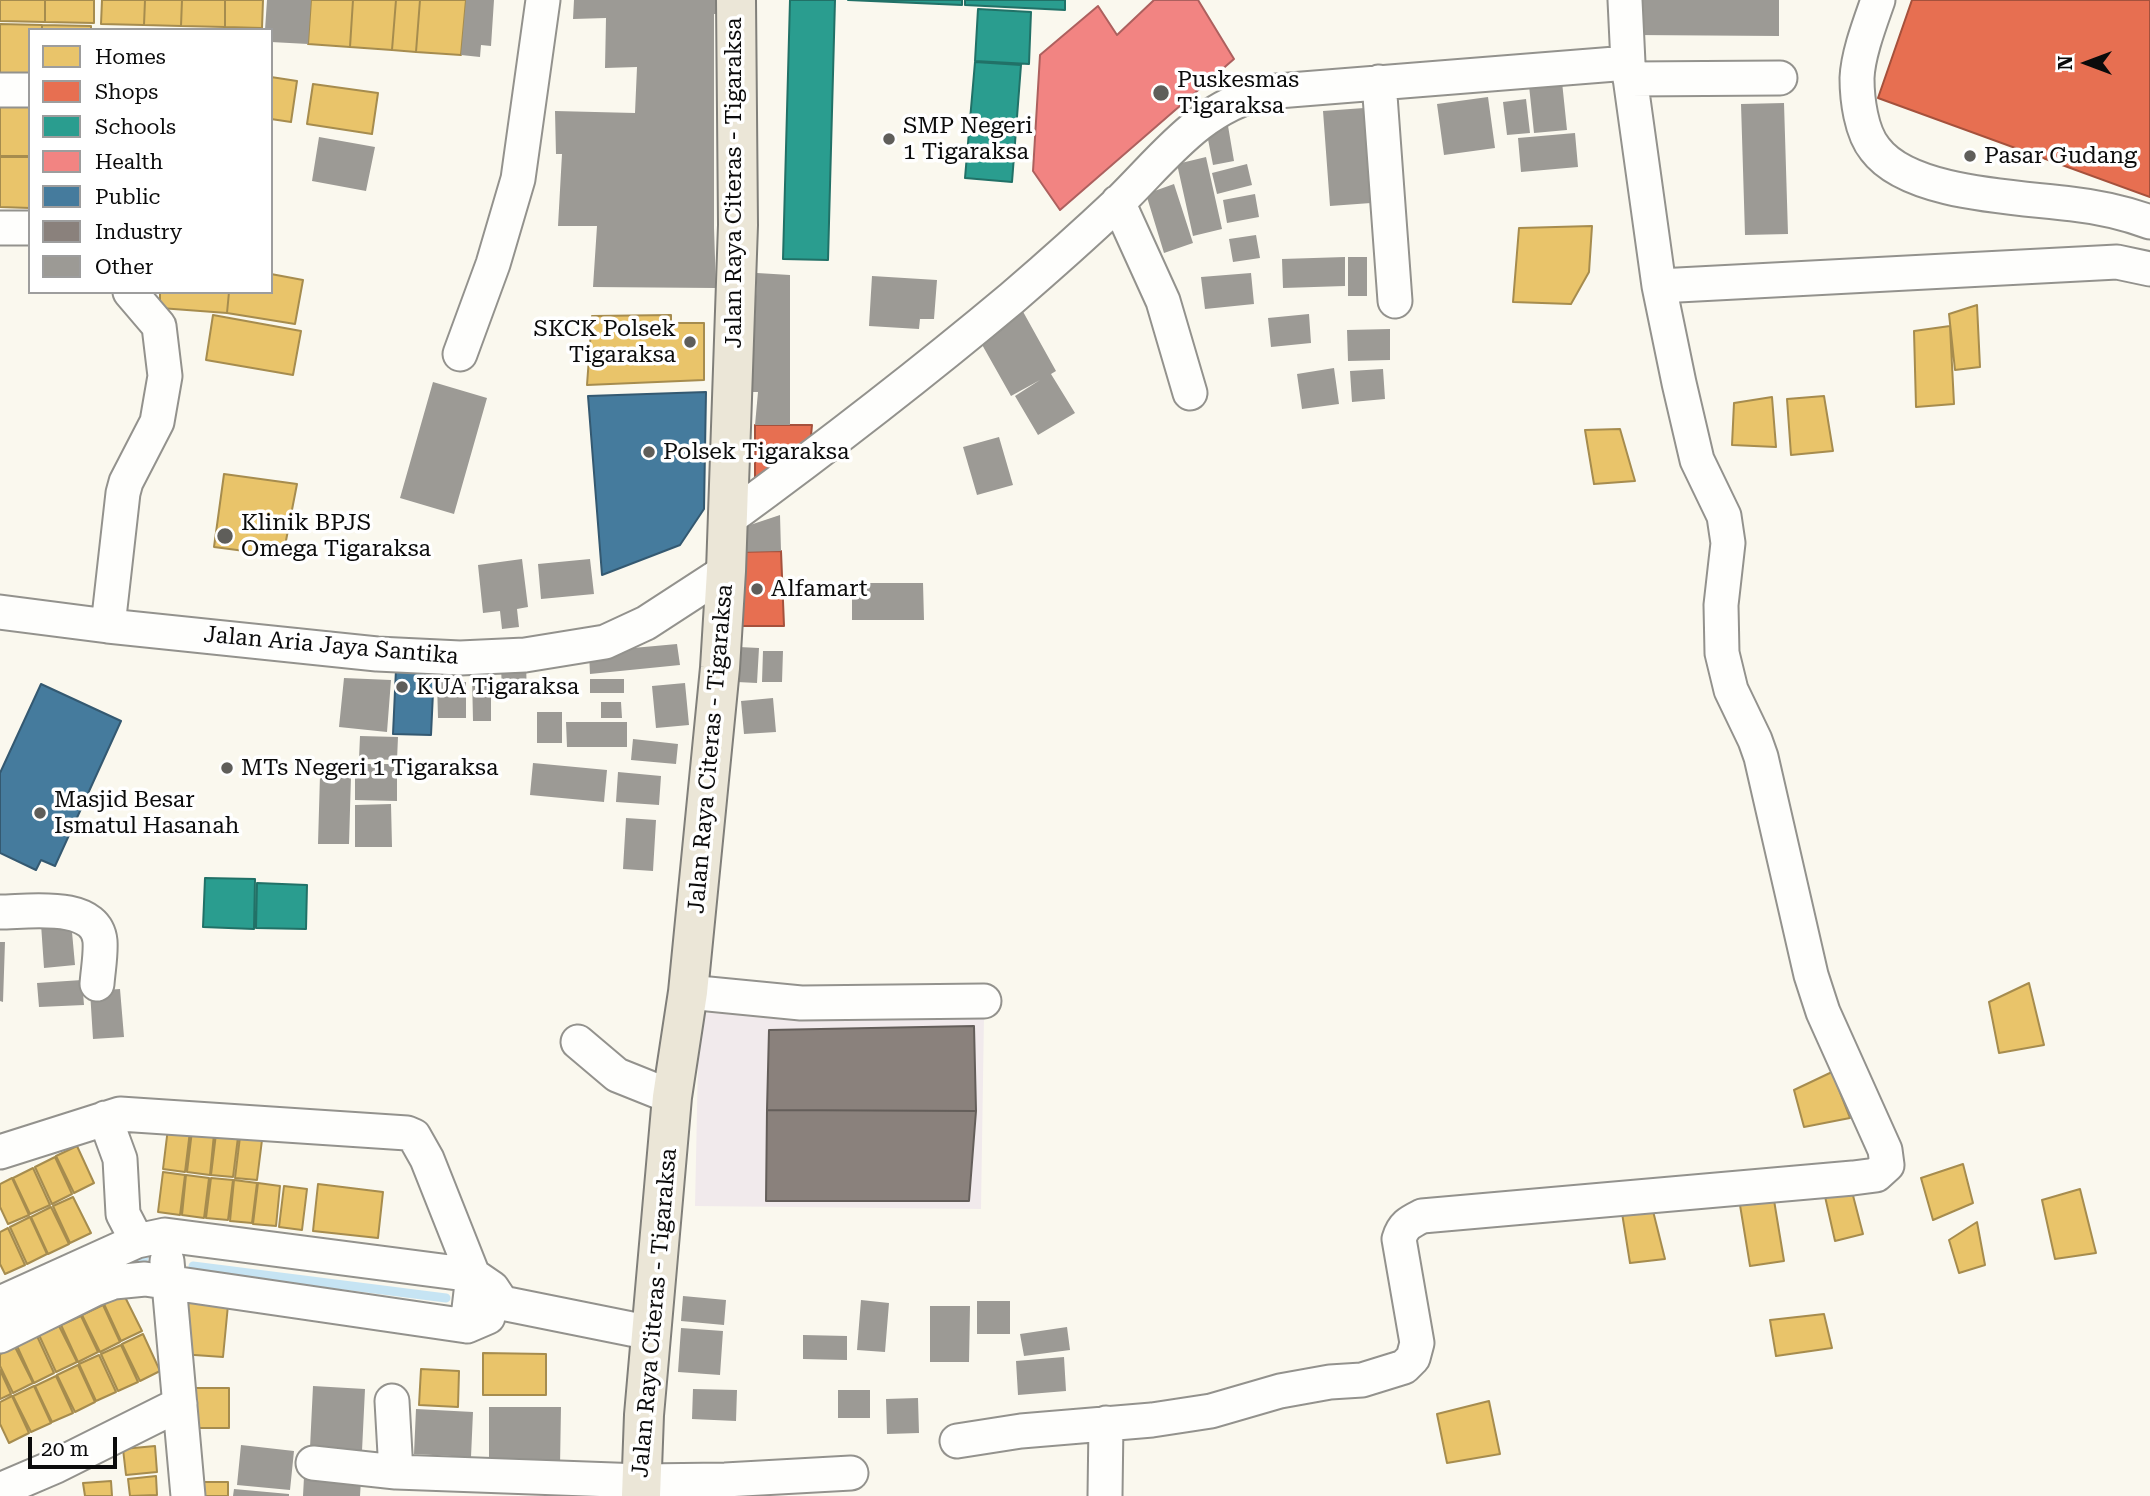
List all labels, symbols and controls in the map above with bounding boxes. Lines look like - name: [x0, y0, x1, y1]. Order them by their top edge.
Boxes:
- street label: Jalan Raya Citeras - Tigaraksa: [720, 18, 748, 348]
- legend: [28, 28, 273, 294]
- north arrow: [2052, 28, 2122, 98]
- text: Homes: [95, 45, 166, 69]
- text: N: [2054, 56, 2077, 70]
- place label: Puskesmas Tigaraksa: [1177, 66, 1299, 120]
- text: Shops: [95, 80, 158, 104]
- marker: Puskesmas Tigaraksa: [1151, 83, 1171, 103]
- place label: SMP Negeri 1 Tigaraksa: [903, 112, 1033, 166]
- text: Schools: [95, 115, 176, 139]
- marker: SMP Negeri 1 Tigaraksa: [881, 131, 897, 147]
- place label: Pasar Gudang: [1984, 142, 2137, 170]
- marker: Pasar Gudang: [1962, 148, 1978, 164]
- text: Health: [95, 150, 163, 174]
- text: Public: [95, 185, 160, 209]
- text: Industry: [95, 220, 182, 244]
- text: Other: [95, 255, 153, 279]
- place label: SKCK Polsek Tigaraksa: [534, 315, 676, 369]
- marker: SKCK Polsek Tigaraksa: [682, 334, 698, 350]
- place label: Polsek Tigaraksa: [663, 438, 849, 466]
- marker: Polsek Tigaraksa: [641, 444, 657, 460]
- place label: Klinik BPJS Omega Tigaraksa: [241, 509, 431, 563]
- marker: Klinik BPJS Omega Tigaraksa: [215, 526, 235, 546]
- place label: Alfamart: [771, 575, 867, 603]
- marker: Alfamart: [749, 581, 765, 597]
- street label: Jalan Raya Citeras - Tigaraksa: [683, 583, 739, 915]
- street label: Jalan Aria Jaya Santika: [202, 621, 460, 671]
- place label: KUA Tigaraksa: [416, 673, 579, 701]
- marker: KUA Tigaraksa: [394, 679, 410, 695]
- place label: MTs Negeri 1 Tigaraksa: [241, 754, 498, 782]
- marker: MTs Negeri 1 Tigaraksa: [219, 760, 235, 776]
- place label: Masjid Besar Ismatul Hasanah: [54, 786, 239, 840]
- marker: Masjid Besar Ismatul Hasanah: [32, 805, 48, 821]
- street label: Jalan Raya Citeras - Tigaraksa: [627, 1147, 683, 1479]
- scale bar: [32, 1422, 121, 1466]
- text: 20 m: [41, 1437, 89, 1461]

